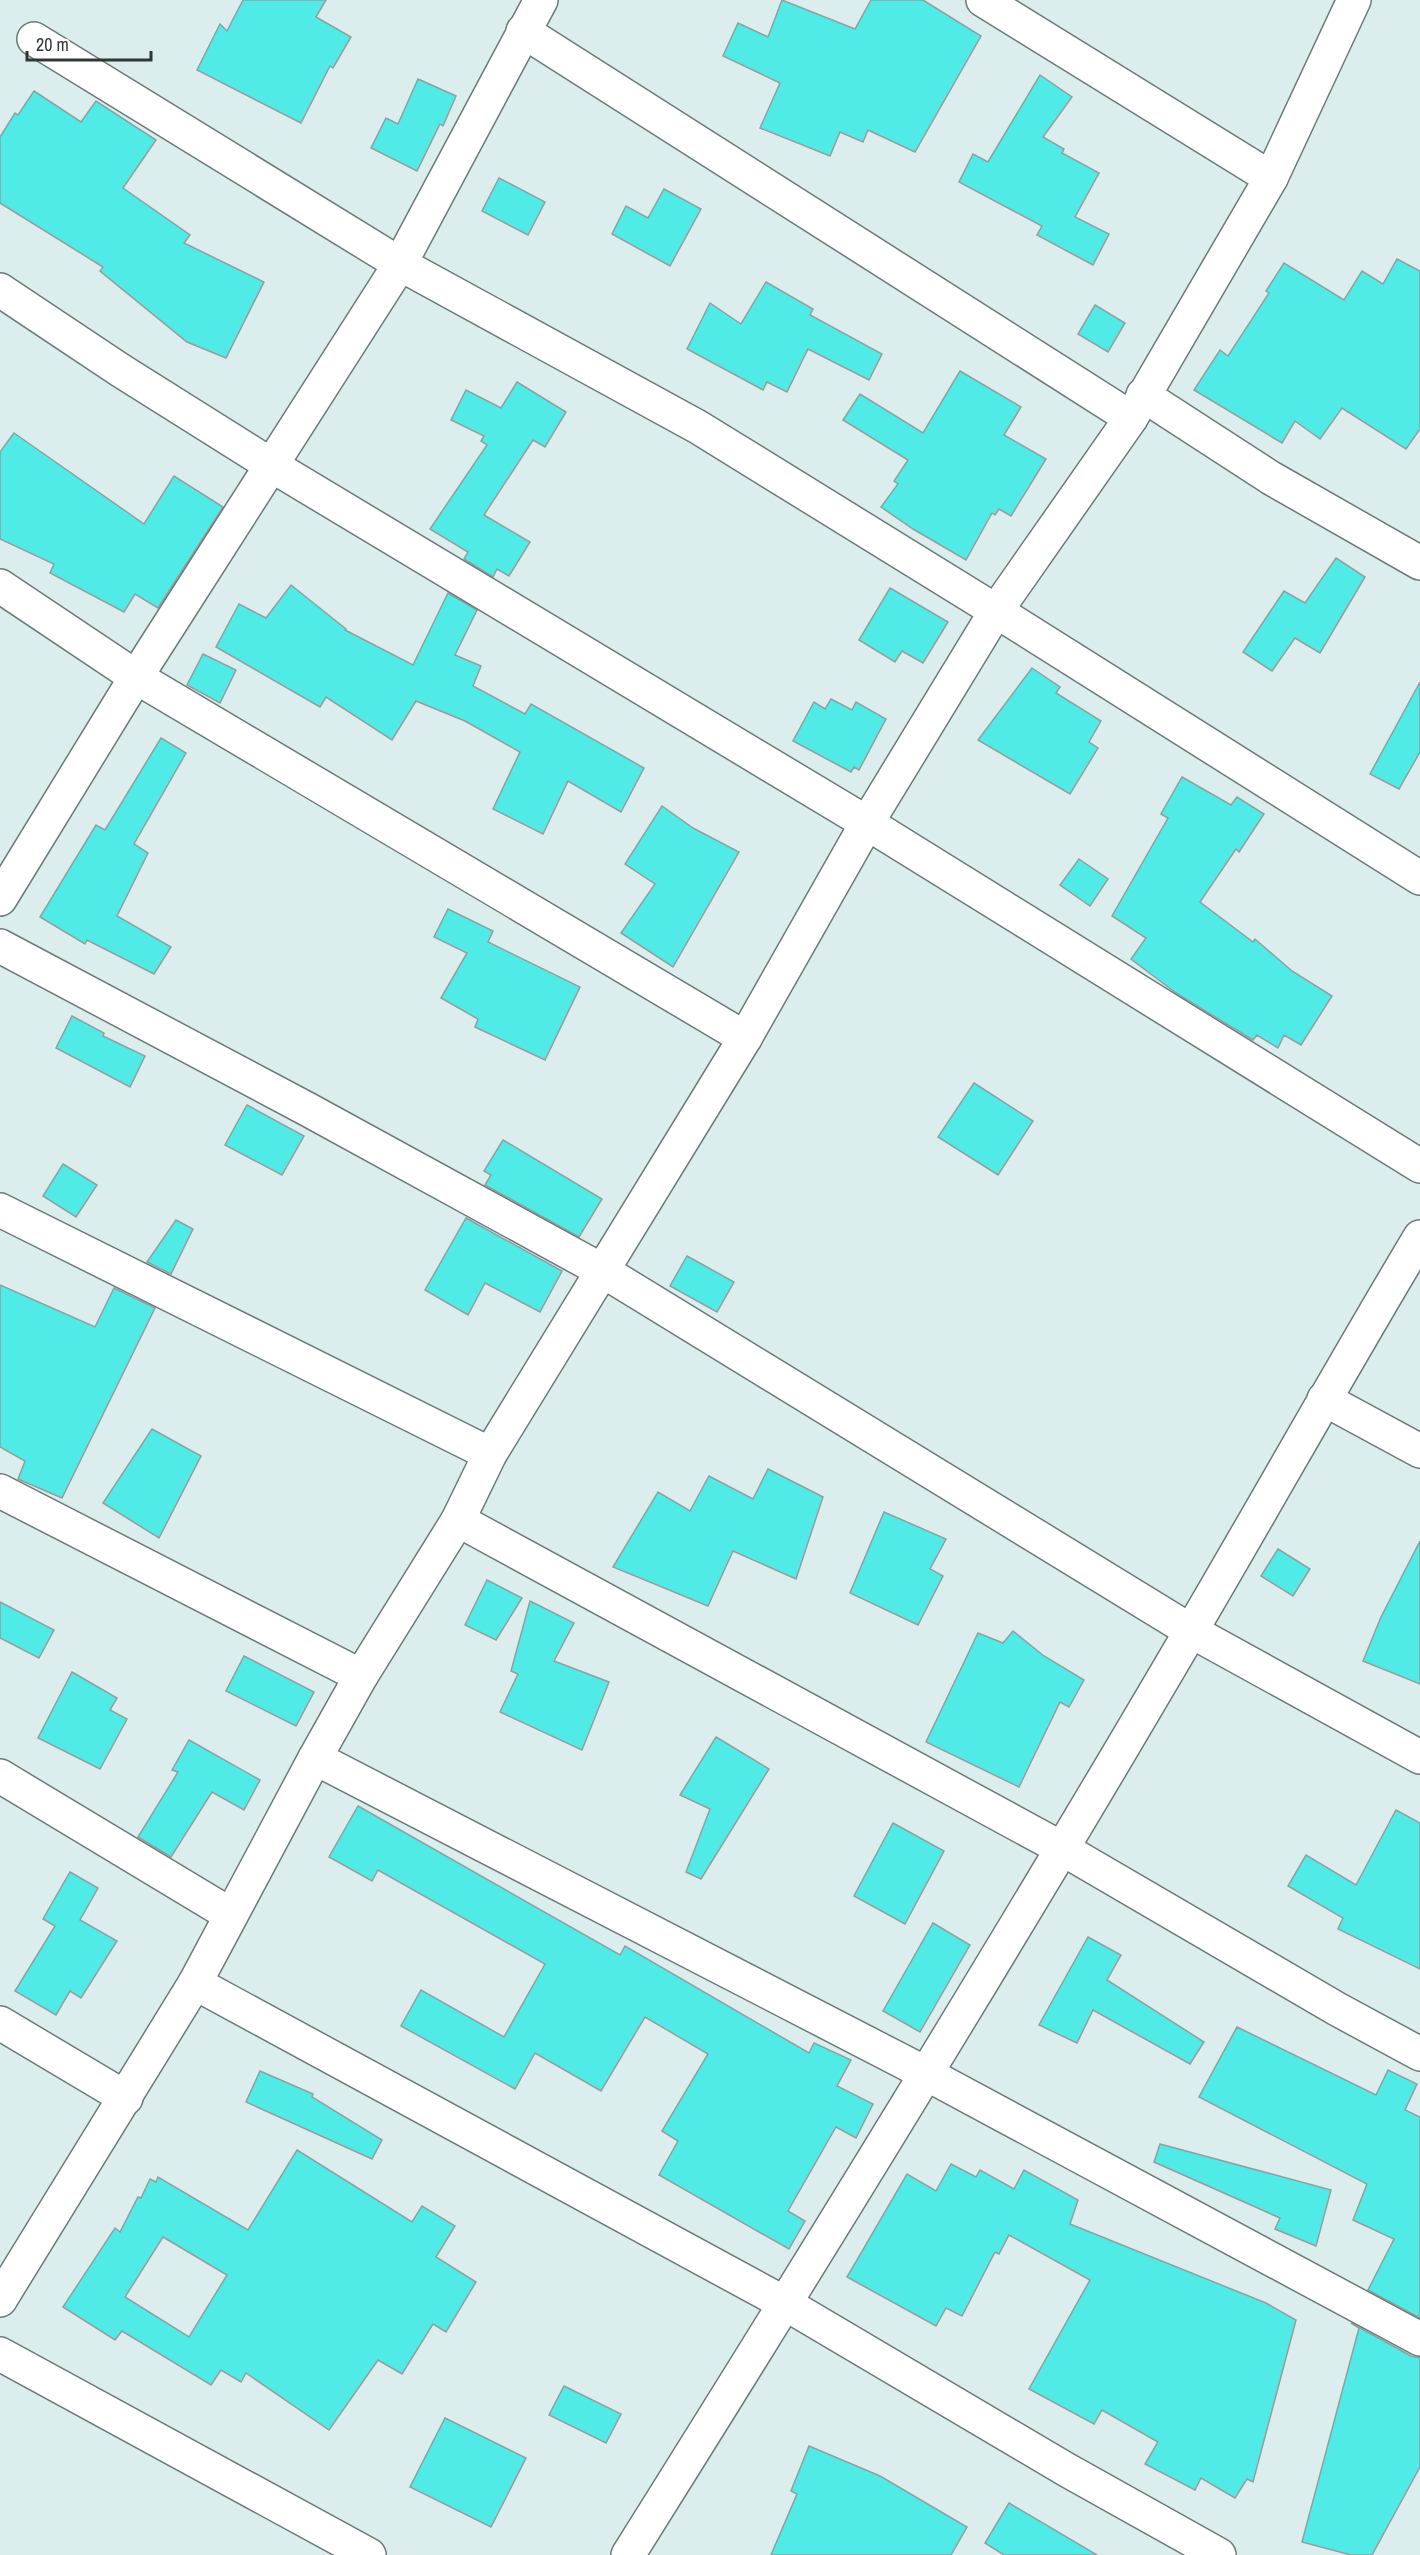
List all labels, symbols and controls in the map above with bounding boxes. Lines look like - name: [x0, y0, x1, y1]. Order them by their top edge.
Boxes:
- scale bar: [27, 24, 152, 62]
- text: 20 m: [36, 32, 69, 57]

